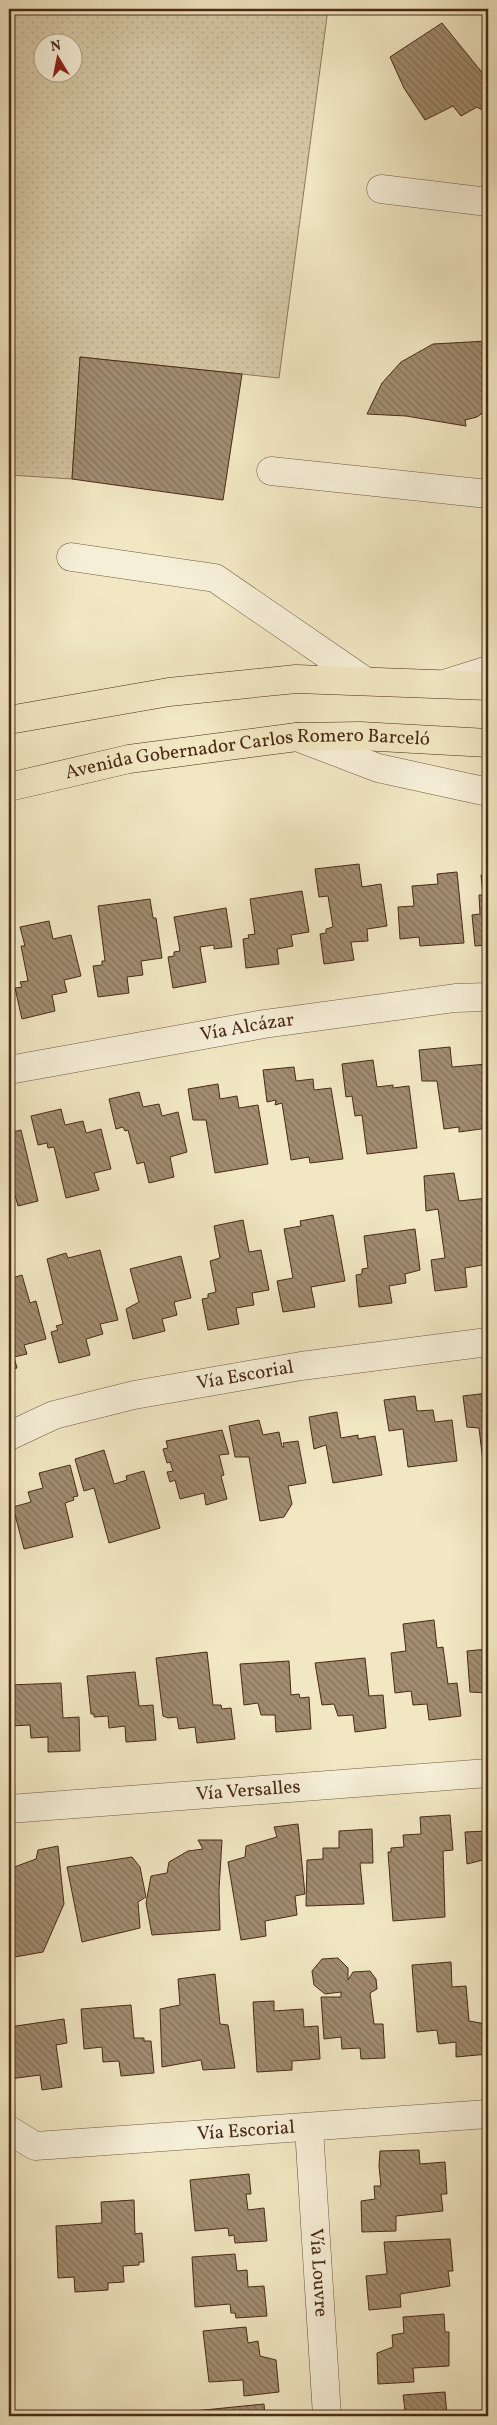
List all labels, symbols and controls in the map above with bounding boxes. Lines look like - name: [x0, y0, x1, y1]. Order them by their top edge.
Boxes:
- north arrow: [32, 32, 82, 82]
- text: N: [49, 36, 63, 57]
- street label: Avenida Gobernador Carlos Romero Barceló: [63, 723, 431, 786]
- street label: Vía Alcázar: [198, 1007, 296, 1048]
- street label: Vía Escorial: [195, 1354, 296, 1397]
- street label: Vía Versalles: [195, 1774, 302, 1808]
- street label: Vía Escorial: [196, 2115, 296, 2148]
- street label: Vía Louvre: [302, 2228, 334, 2318]

